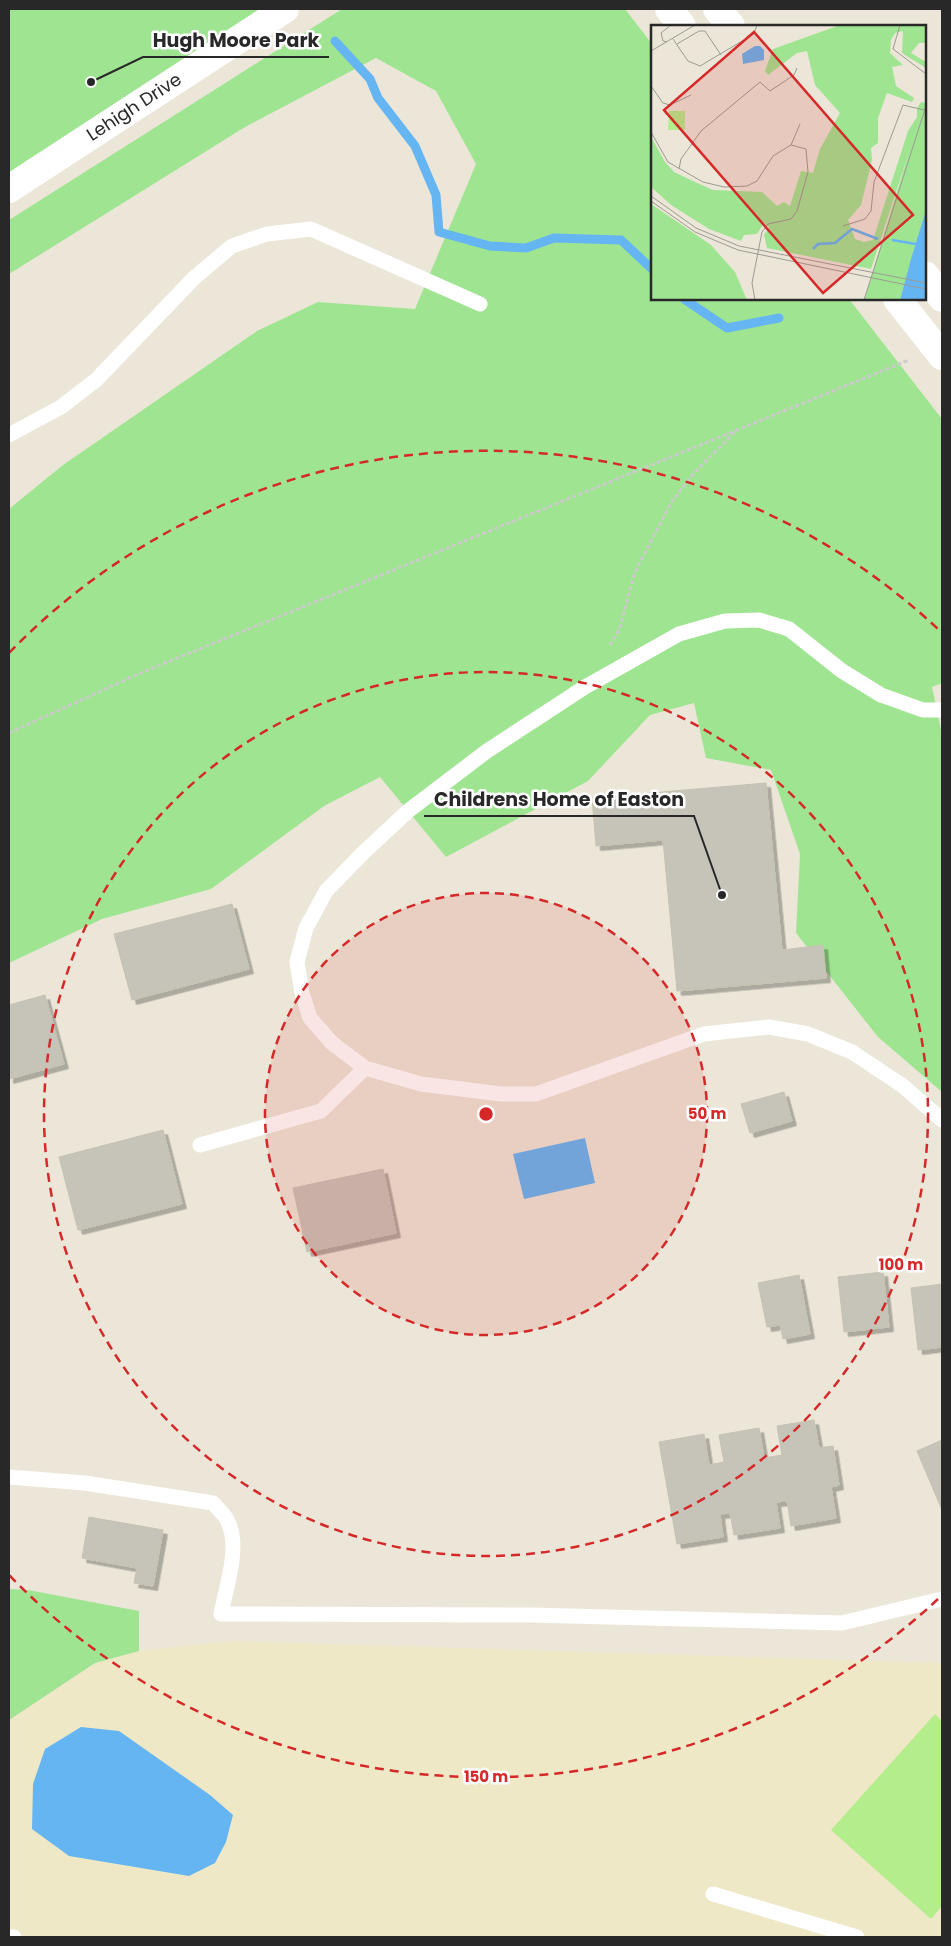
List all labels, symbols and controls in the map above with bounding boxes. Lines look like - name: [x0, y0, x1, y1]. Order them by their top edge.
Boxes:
- callout: Hugh Moore Park: [143, 23, 329, 57]
- inset map: [651, 25, 926, 300]
- text: Hugh Moore Park: [153, 27, 320, 54]
- street label: Lehigh Drive: [81, 67, 186, 147]
- callout: Childrens Home of Easton: [424, 782, 694, 816]
- text: Childrens Home of Easton: [434, 786, 684, 813]
- text: 50 m: [688, 1103, 726, 1124]
- centre of rings: [477, 1105, 495, 1123]
- text: 100 m: [879, 1254, 923, 1275]
- text: 150 m: [464, 1766, 508, 1787]

